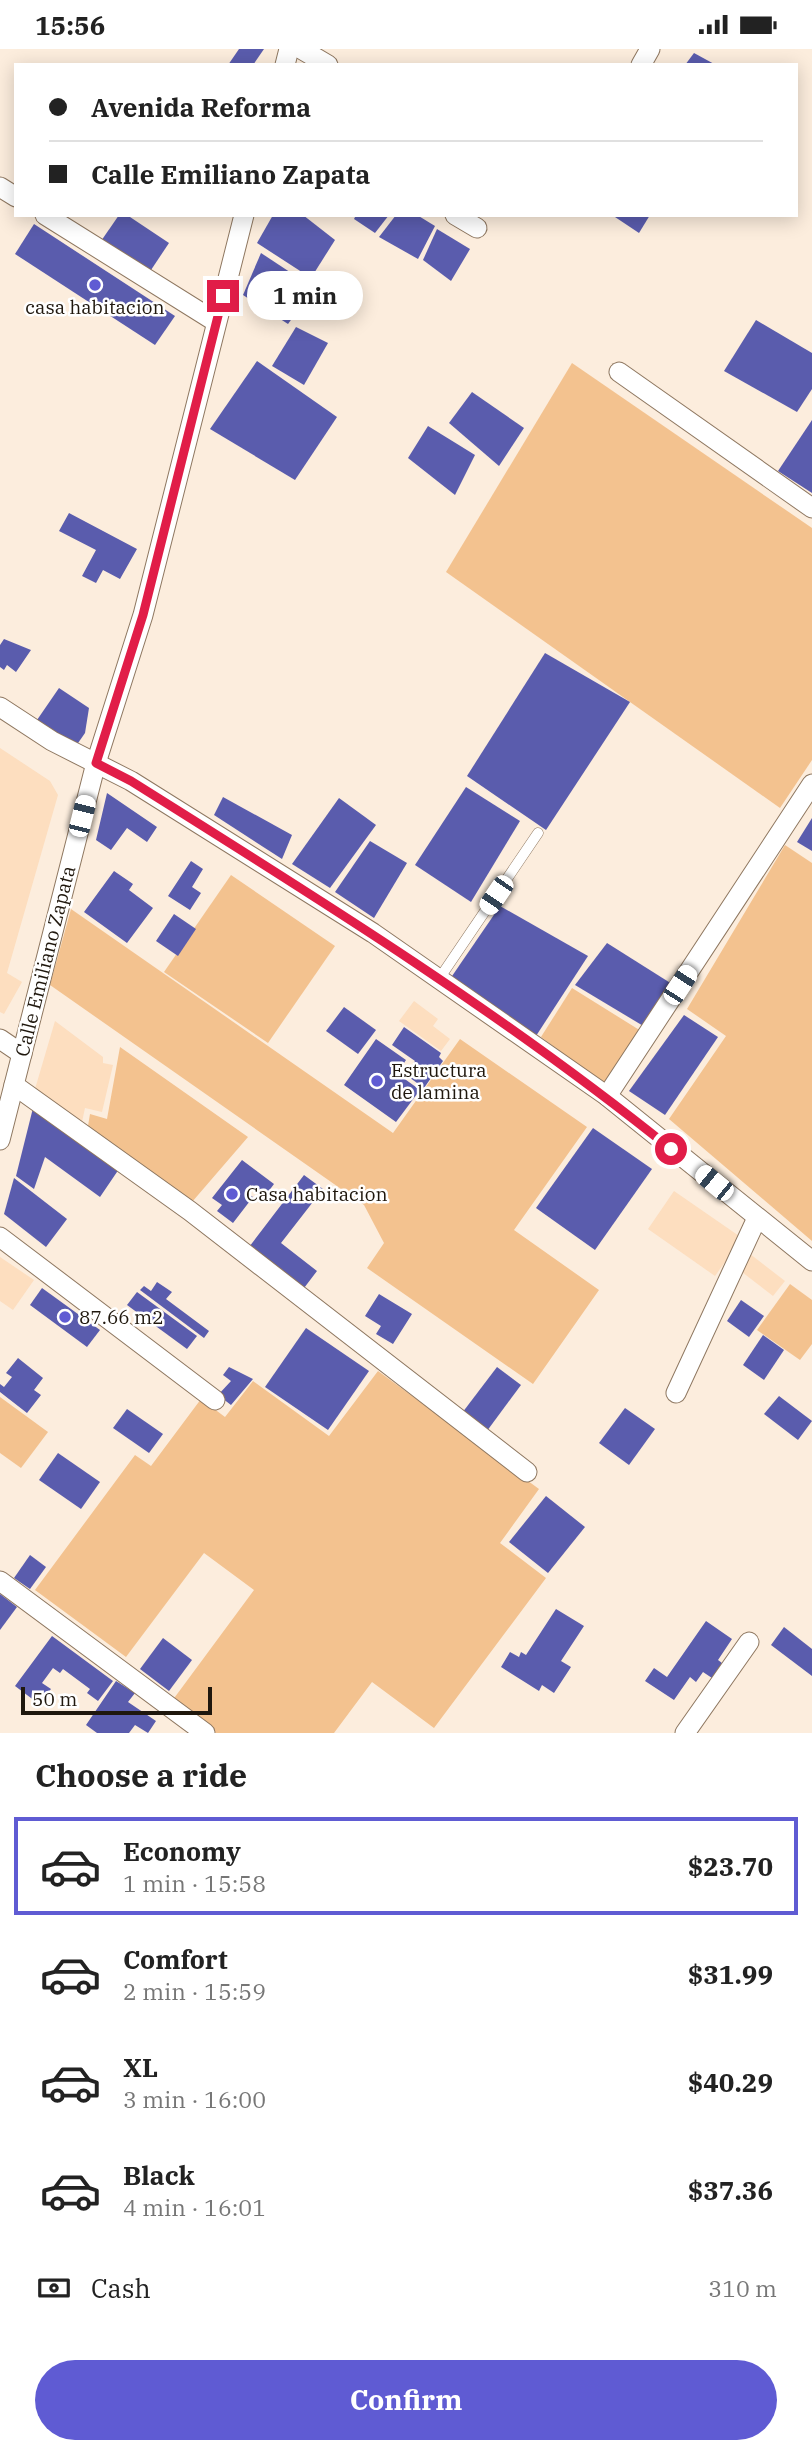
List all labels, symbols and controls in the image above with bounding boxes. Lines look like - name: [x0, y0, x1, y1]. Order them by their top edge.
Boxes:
- text: 15:56: [35, 8, 105, 42]
- text: Avenida Reforma: [91, 90, 311, 124]
- text: Calle Emiliano Zapata: [91, 157, 370, 191]
- callout: 1 min: [248, 271, 363, 321]
- marker: casa habitacion: [87, 277, 103, 293]
- route end: [207, 280, 239, 312]
- text: 1 min: [273, 280, 337, 310]
- place label: casa habitacion: [25, 295, 165, 319]
- car: [67, 793, 98, 839]
- street label: Calle Emiliano Zapata: [10, 863, 80, 1059]
- car: [476, 872, 517, 918]
- car: [660, 962, 701, 1008]
- place label: Estructura de lamina: [391, 1058, 487, 1104]
- marker: Estructura de lamina: [369, 1073, 385, 1089]
- route start: [655, 1133, 687, 1165]
- car: [692, 1162, 737, 1204]
- place label: Casa habitacion: [246, 1182, 388, 1206]
- marker: Casa habitacion: [224, 1186, 240, 1202]
- place label: 87.66 m2: [79, 1305, 164, 1329]
- marker: 87.66 m2: [57, 1309, 73, 1325]
- scale bar: [21, 1684, 212, 1716]
- text: 50 m: [32, 1687, 77, 1711]
- text: Choose a ride: [35, 1754, 247, 1796]
- text: Economy: [123, 1834, 241, 1868]
- icon: car: [39, 1835, 102, 1898]
- text: $23.70: [688, 1849, 773, 1883]
- text: 1 min · 15:58: [123, 1868, 266, 1898]
- text: Comfort: [123, 1942, 228, 1976]
- icon: car: [39, 1943, 102, 2006]
- text: $31.99: [688, 1957, 773, 1991]
- text: 2 min · 15:59: [123, 1976, 266, 2006]
- text: XL: [123, 2050, 158, 2084]
- icon: car: [39, 2051, 102, 2114]
- text: $40.29: [688, 2065, 773, 2099]
- text: 3 min · 16:00: [123, 2084, 266, 2114]
- text: Black: [123, 2158, 195, 2192]
- icon: car: [39, 2159, 102, 2222]
- text: $37.36: [688, 2173, 773, 2207]
- text: 4 min · 16:01: [123, 2192, 266, 2222]
- icon: cash: [35, 2269, 73, 2307]
- text: Cash: [91, 2271, 151, 2305]
- text: 310 m: [708, 2273, 777, 2303]
- button: Confirm: [35, 2360, 777, 2440]

